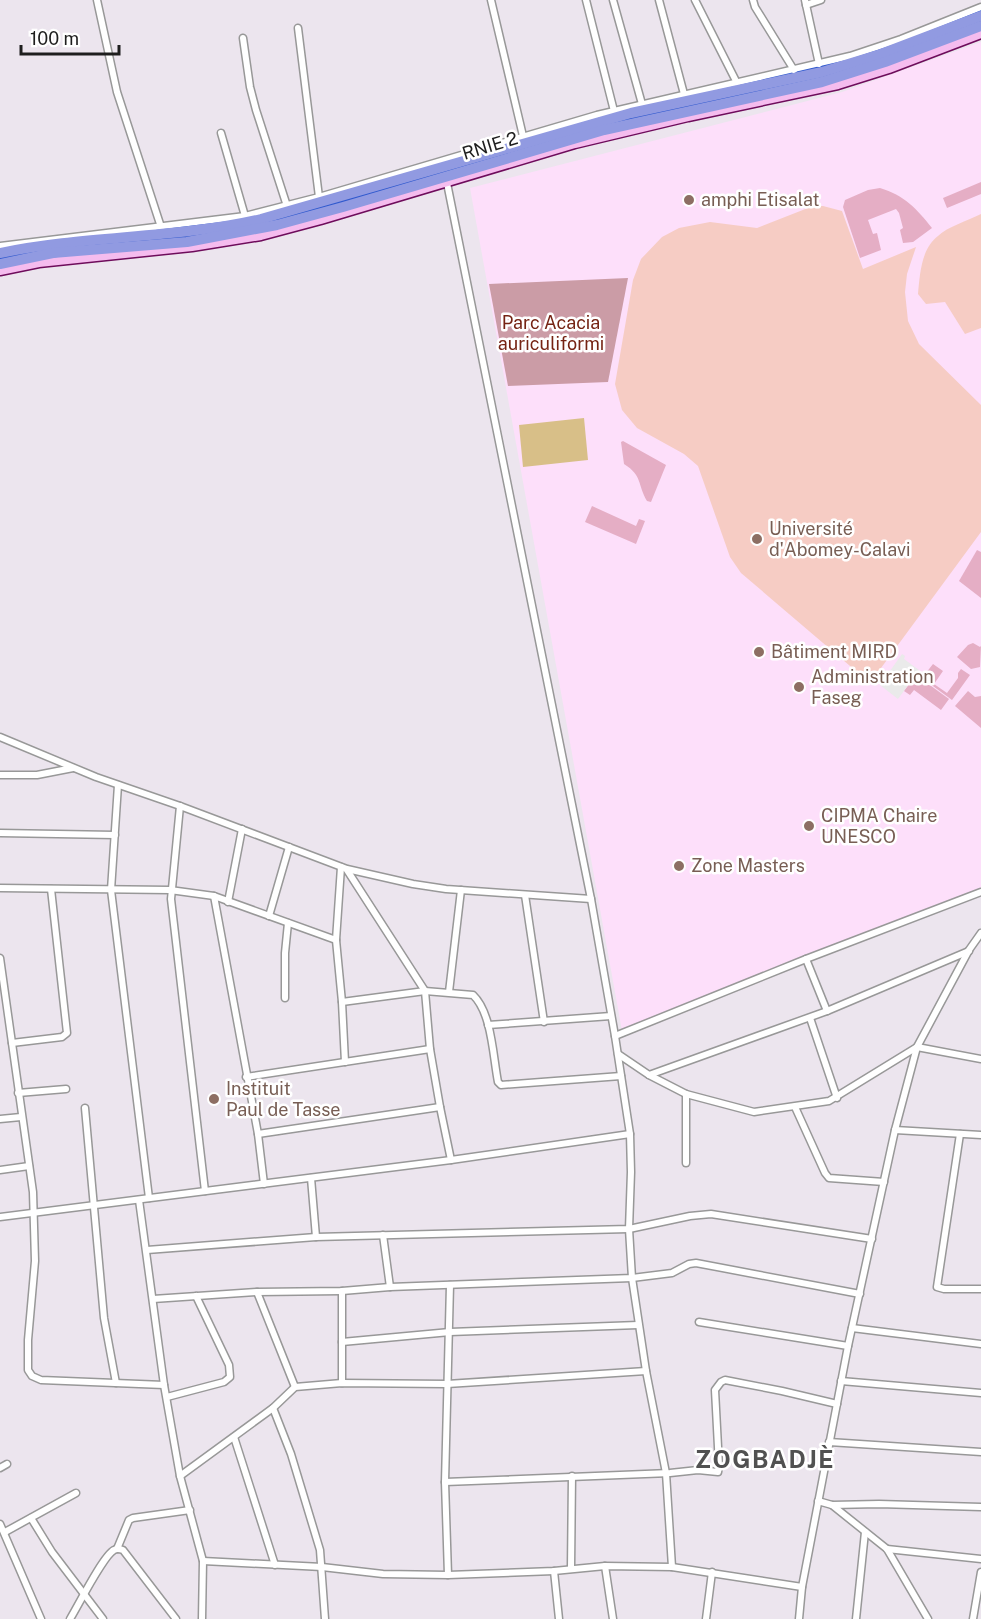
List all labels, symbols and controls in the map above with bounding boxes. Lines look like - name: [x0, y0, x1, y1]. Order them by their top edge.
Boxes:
- scale bar: [21, 18, 118, 56]
- text: 100 m: [30, 28, 79, 49]
- street label: RNIE 2: [459, 127, 520, 164]
- place label: amphi Etisalat: [701, 189, 820, 210]
- marker: amphi Etisalat: [682, 193, 696, 207]
- park label: Parc Acacia auriculiformi: [498, 312, 604, 354]
- place label: Université d'Abomey-Calavi: [769, 518, 911, 560]
- marker: Université d'Abomey-Calavi: [750, 532, 764, 546]
- place label: Bâtiment MIRD: [771, 641, 897, 662]
- marker: Bâtiment MIRD: [752, 645, 766, 659]
- place label: Administration Faseg: [811, 666, 934, 708]
- marker: Administration Faseg: [792, 680, 806, 694]
- place label: CIPMA Chaire UNESCO: [821, 805, 937, 847]
- marker: CIPMA Chaire UNESCO: [802, 819, 816, 833]
- place label: Zone Masters: [691, 855, 805, 876]
- marker: Zone Masters: [672, 859, 686, 873]
- place label: Instituit Paul de Tasse: [226, 1078, 340, 1120]
- marker: Instituit Paul de Tasse: [207, 1092, 221, 1106]
- district label: ZOGBADJÈ: [695, 1445, 835, 1473]

